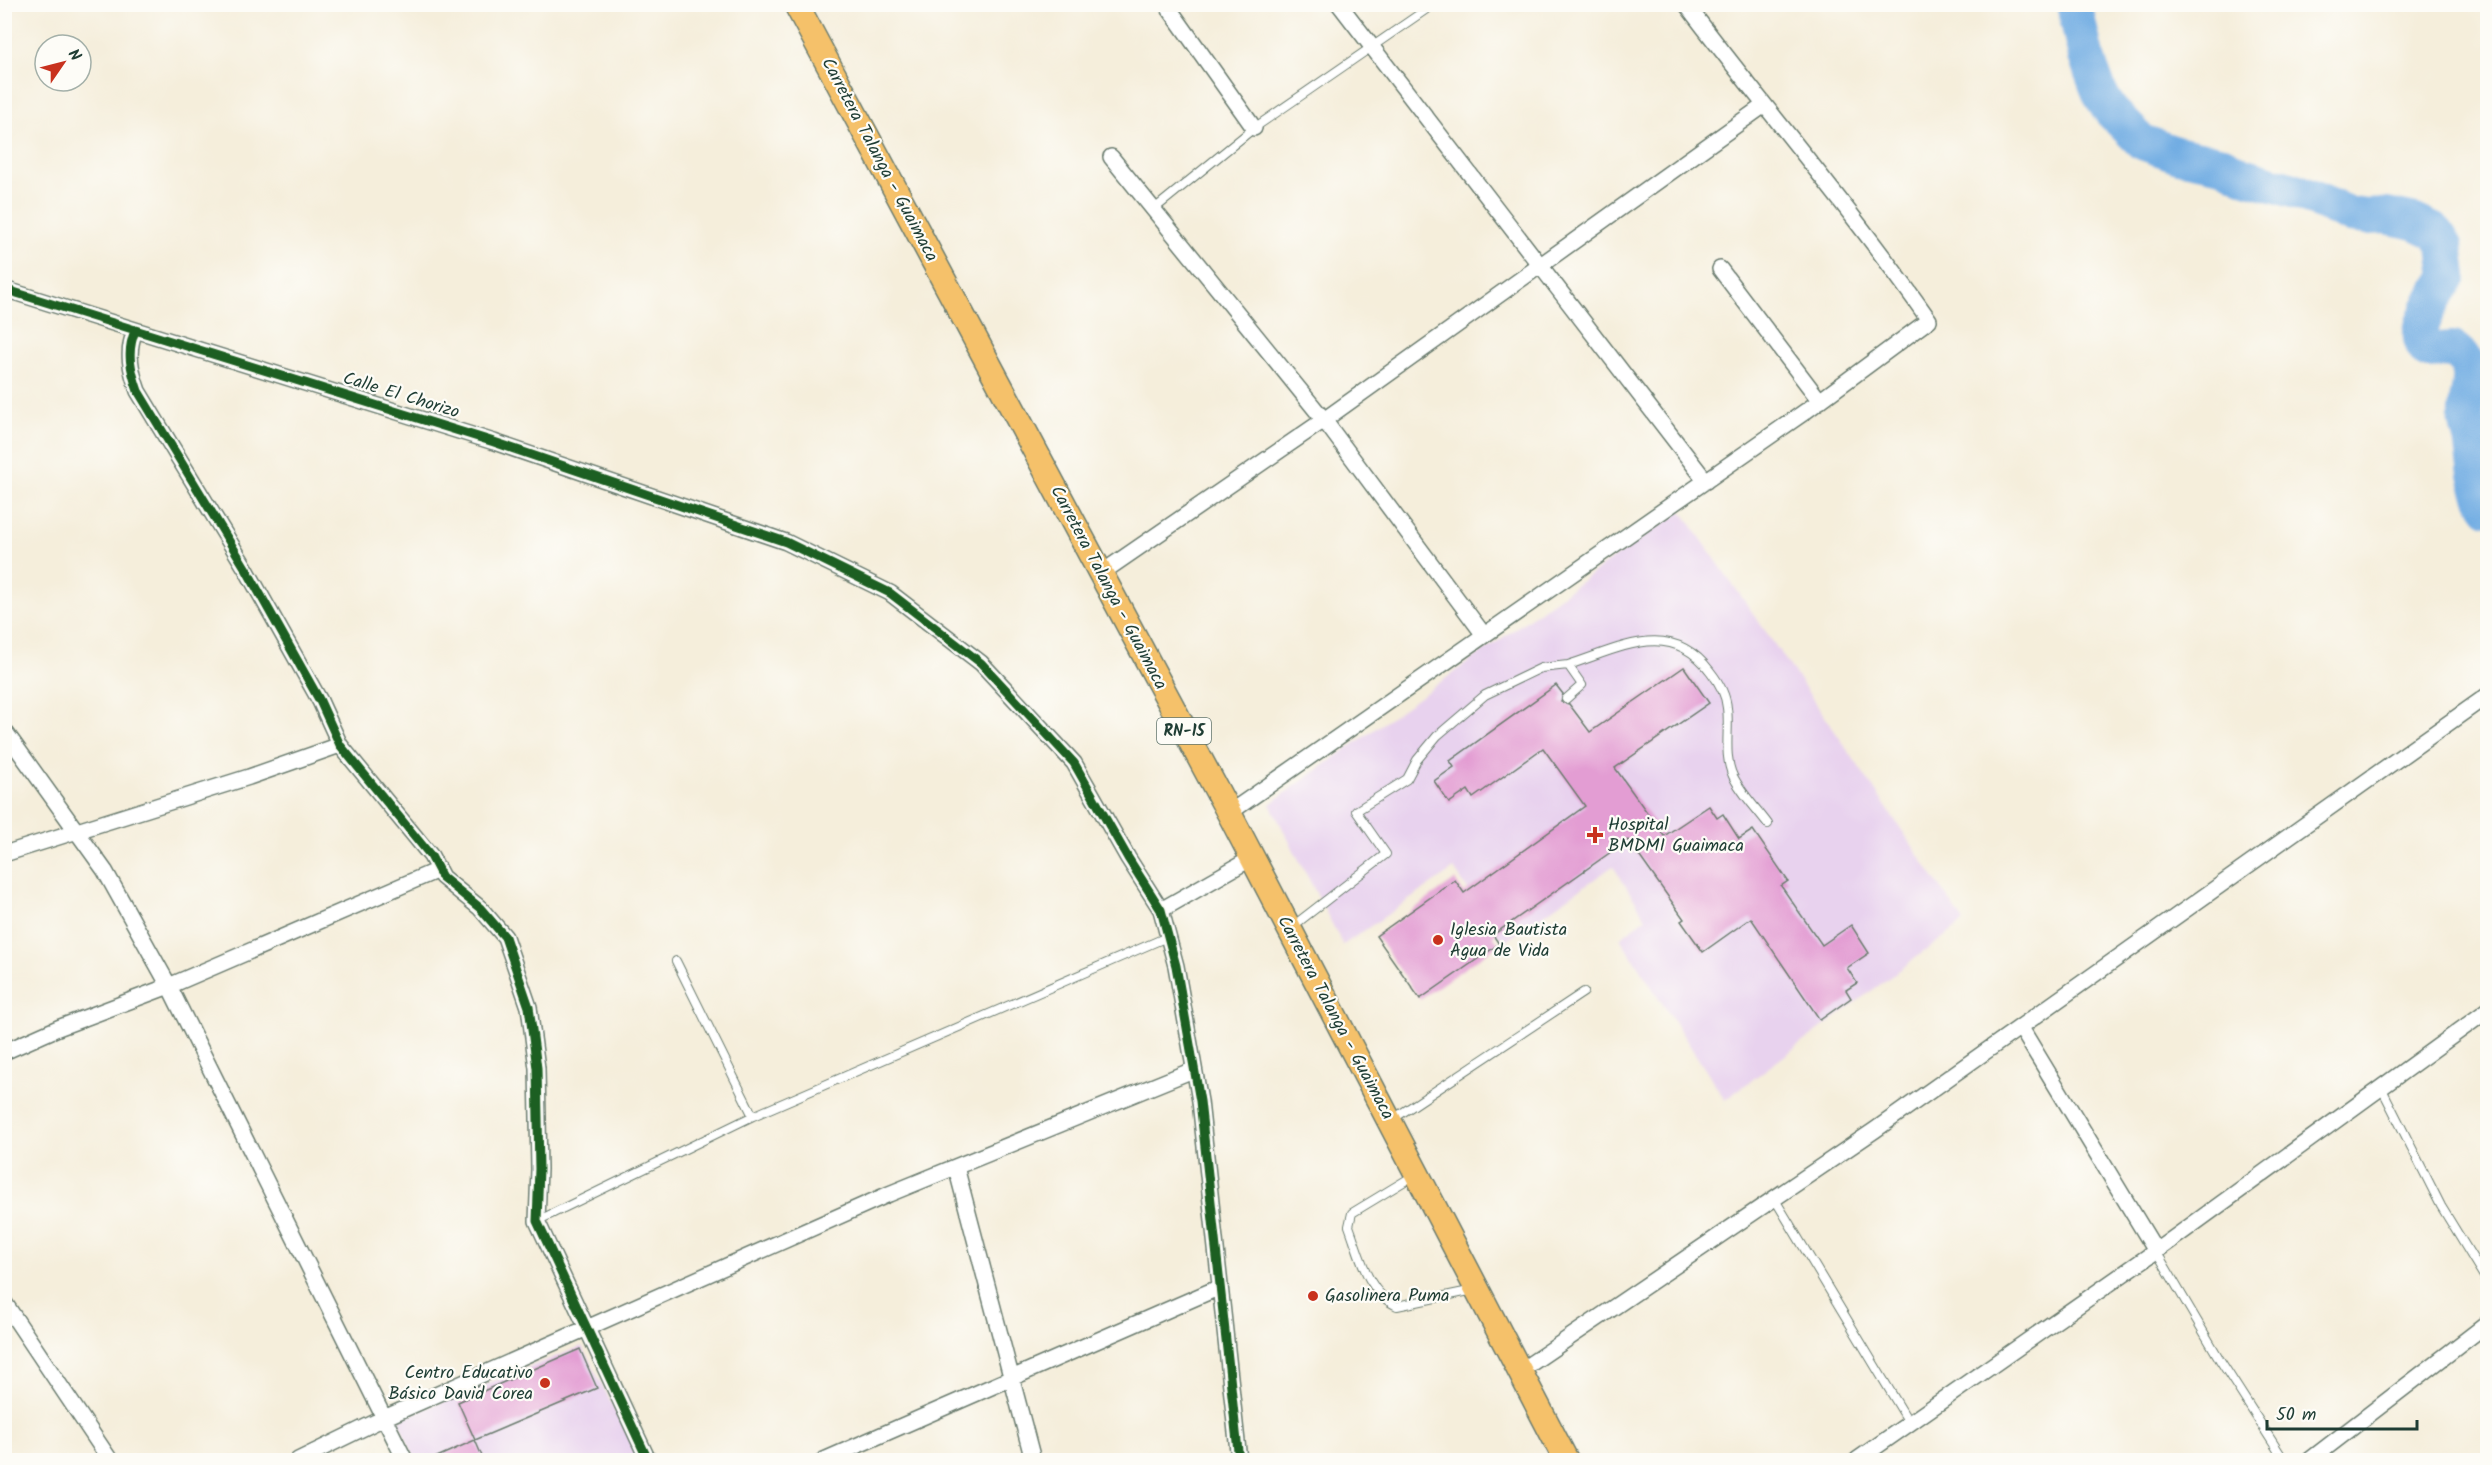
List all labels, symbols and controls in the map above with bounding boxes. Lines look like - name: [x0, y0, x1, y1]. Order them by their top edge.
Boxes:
- north arrow: [33, 33, 93, 93]
- text: N: [61, 44, 87, 67]
- street label: Carretera Talanga - Guaimaca: [813, 53, 945, 267]
- street label: Calle El Chorizo: [339, 365, 463, 427]
- street label: Carretera Talanga - Guaimaca: [1042, 481, 1174, 695]
- road number: RN-15: [1157, 718, 1211, 744]
- place label: Hospital BMDMI Guaimaca: [1608, 811, 1744, 861]
- marker: Hospital BMDMI Guaimaca: [1586, 826, 1604, 844]
- street label: Carretera Talanga - Guaimaca: [1269, 911, 1401, 1125]
- place label: Iglesia Bautista Agua de Vida: [1450, 916, 1567, 966]
- marker: Iglesia Bautista Agua de Vida: [1431, 933, 1445, 947]
- place label: Gasolinera Puma: [1325, 1282, 1449, 1311]
- marker: Gasolinera Puma: [1306, 1289, 1320, 1303]
- place label: Centro Educativo Básico David Corea: [388, 1359, 533, 1409]
- marker: Centro Educativo Básico David Corea: [538, 1376, 552, 1390]
- scale bar: [2267, 1393, 2417, 1431]
- text: 50 m: [2276, 1401, 2316, 1430]

